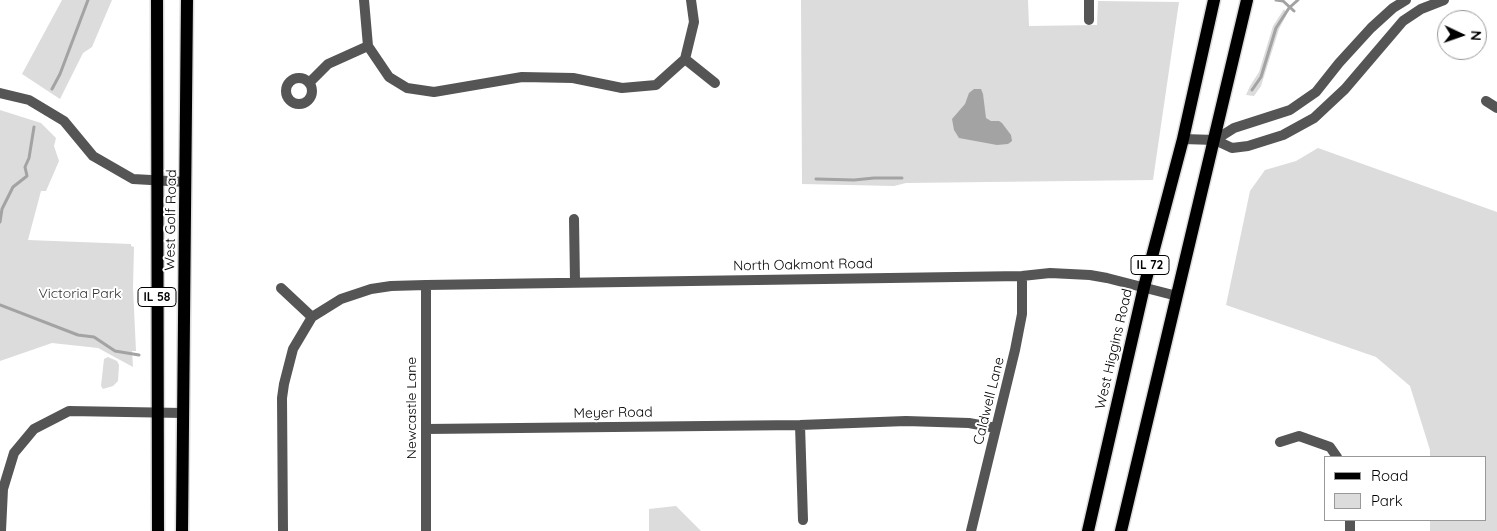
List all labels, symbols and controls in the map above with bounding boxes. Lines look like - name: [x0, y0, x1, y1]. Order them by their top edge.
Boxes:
- north arrow: [1437, 10, 1487, 60]
- text: N: [1467, 30, 1485, 41]
- street label: West Golf Road: [162, 169, 180, 271]
- street label: North Oakmont Road: [733, 255, 873, 275]
- road number: IL 72: [1131, 256, 1169, 274]
- park label: Victoria Park: [38, 286, 122, 302]
- street label: West Higgins Road: [1092, 287, 1136, 411]
- road number: IL 58: [138, 288, 176, 306]
- street label: Caldwell Lane: [970, 355, 1008, 447]
- street label: Newcastle Lane: [404, 357, 420, 459]
- street label: Meyer Road: [573, 404, 653, 422]
- legend: [1324, 456, 1487, 521]
- text: Road: [1371, 466, 1408, 485]
- text: Park: [1371, 491, 1403, 510]

